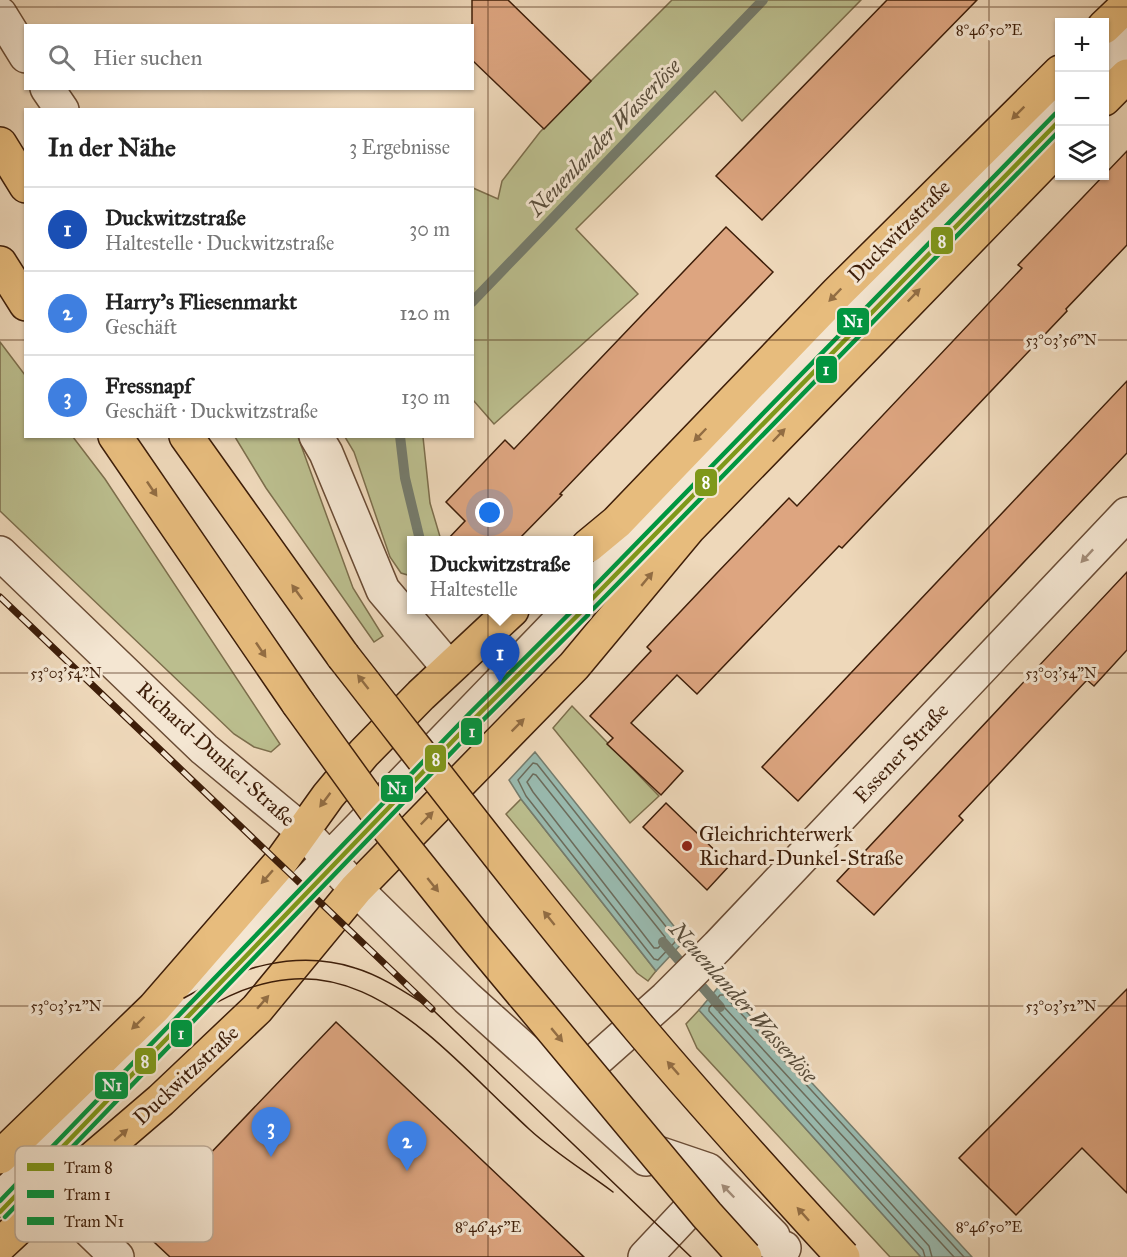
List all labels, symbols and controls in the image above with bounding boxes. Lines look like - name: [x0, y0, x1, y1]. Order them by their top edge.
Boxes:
- map controls: [1055, 18, 1109, 180]
- button: +: [1055, 18, 1109, 72]
- text: 8°46'50"E: [956, 21, 1023, 39]
- search box: [24, 24, 474, 90]
- icon: search: [45, 41, 78, 74]
- text: Hier suchen: [93, 44, 202, 71]
- water label: Neuenlander Wasserlöse: [521, 53, 687, 223]
- button: −: [1055, 72, 1109, 126]
- one-way arrow: [1011, 106, 1025, 120]
- button: layers: [1055, 126, 1109, 180]
- text: In der Nähe: [48, 131, 176, 163]
- text: 3 Ergebnisse: [349, 135, 450, 159]
- street label: Duckwitzstraße: [842, 174, 956, 288]
- text: Duckwitzstraße: [105, 204, 246, 231]
- text: 1: [64, 217, 71, 241]
- text: 30 m: [409, 217, 450, 241]
- line badge: 8: [930, 226, 954, 255]
- text: Haltestelle · Duckwitzstraße: [105, 231, 334, 255]
- text: 8: [938, 232, 946, 251]
- text: Harry's Fliesenmarkt: [105, 288, 297, 315]
- one-way arrow: [829, 288, 843, 302]
- one-way arrow: [907, 289, 921, 303]
- text: 2: [63, 301, 72, 325]
- text: 120 m: [399, 301, 450, 325]
- line badge: N1: [836, 307, 870, 336]
- text: N1: [843, 312, 864, 331]
- text: Geschäft: [105, 315, 177, 339]
- text: 53°03'56"N: [1025, 331, 1097, 349]
- line badge: 1: [815, 355, 838, 384]
- text: 1: [823, 360, 830, 379]
- text: Fressnapf: [105, 372, 192, 399]
- text: 3: [64, 385, 72, 409]
- text: 130 m: [401, 385, 450, 409]
- text: Geschäft · Duckwitzstraße: [105, 399, 318, 423]
- one-way arrow: [693, 428, 707, 443]
- one-way arrow: [772, 428, 786, 443]
- line badge: 8: [694, 468, 718, 497]
- text: 8: [702, 473, 710, 492]
- one-way arrow: [146, 481, 157, 498]
- your location: [475, 498, 504, 527]
- popup: [407, 536, 593, 614]
- one-way arrow: [1080, 549, 1094, 564]
- text: Duckwitzstraße: [430, 550, 570, 577]
- one-way arrow: [640, 572, 653, 587]
- text: Haltestelle: [430, 577, 518, 601]
- one-way arrow: [291, 584, 303, 600]
- pin: 1: [480, 634, 520, 683]
- one-way arrow: [255, 642, 267, 658]
- text: 53°03'54"N: [30, 664, 102, 682]
- text: 53°03'54"N: [1025, 664, 1097, 682]
- one-way arrow: [358, 675, 370, 690]
- street label: Richard-Dunkel-Straße: [131, 676, 301, 832]
- street label: Essener Straße: [848, 697, 954, 808]
- line badge: 1: [460, 717, 483, 746]
- one-way arrow: [510, 718, 524, 732]
- text: 1: [469, 722, 476, 741]
- line badge: 8: [424, 744, 447, 773]
- text: 8: [432, 750, 440, 769]
- line badge: N1: [380, 774, 414, 803]
- text: N1: [387, 779, 408, 798]
- one-way arrow: [320, 793, 332, 808]
- one-way arrow: [419, 811, 433, 825]
- place label: Gleichrichterwerk Richard-Dunkel-Straße: [699, 821, 904, 871]
- marker: Gleichrichterwerk Richard-Dunkel-Straße: [680, 839, 694, 853]
- one-way arrow: [260, 870, 274, 885]
- one-way arrow: [427, 877, 439, 892]
- one-way arrow: [543, 911, 556, 926]
- water label: Neuenlander Wasserlöse: [663, 915, 824, 1089]
- one-way arrow: [256, 995, 269, 1010]
- text: 53°03'52"N: [31, 997, 102, 1015]
- text: 53°03'52"N: [1026, 997, 1097, 1015]
- one-way arrow: [132, 1016, 146, 1030]
- street label: Duckwitzstraße: [128, 1019, 244, 1130]
- line badge: 1: [170, 1019, 193, 1048]
- text: 1: [178, 1024, 185, 1043]
- one-way arrow: [550, 1027, 563, 1042]
- line badge: 8: [134, 1047, 157, 1075]
- text: 8: [141, 1052, 149, 1071]
- one-way arrow: [667, 1060, 680, 1076]
- line badge: N1: [94, 1071, 129, 1100]
- text: N1: [102, 1076, 123, 1095]
- pin: 3: [252, 1108, 290, 1157]
- pin: 2: [388, 1122, 426, 1171]
- one-way arrow: [113, 1128, 128, 1141]
- legend: [15, 1146, 213, 1242]
- text: Tram 8: [64, 1158, 113, 1177]
- one-way arrow: [722, 1184, 736, 1198]
- text: Tram 1: [64, 1185, 111, 1204]
- one-way arrow: [796, 1206, 810, 1221]
- text: Tram N1: [64, 1212, 124, 1231]
- text: 8°46'45"E: [455, 1218, 521, 1236]
- text: 8°46'50"E: [956, 1218, 1023, 1236]

